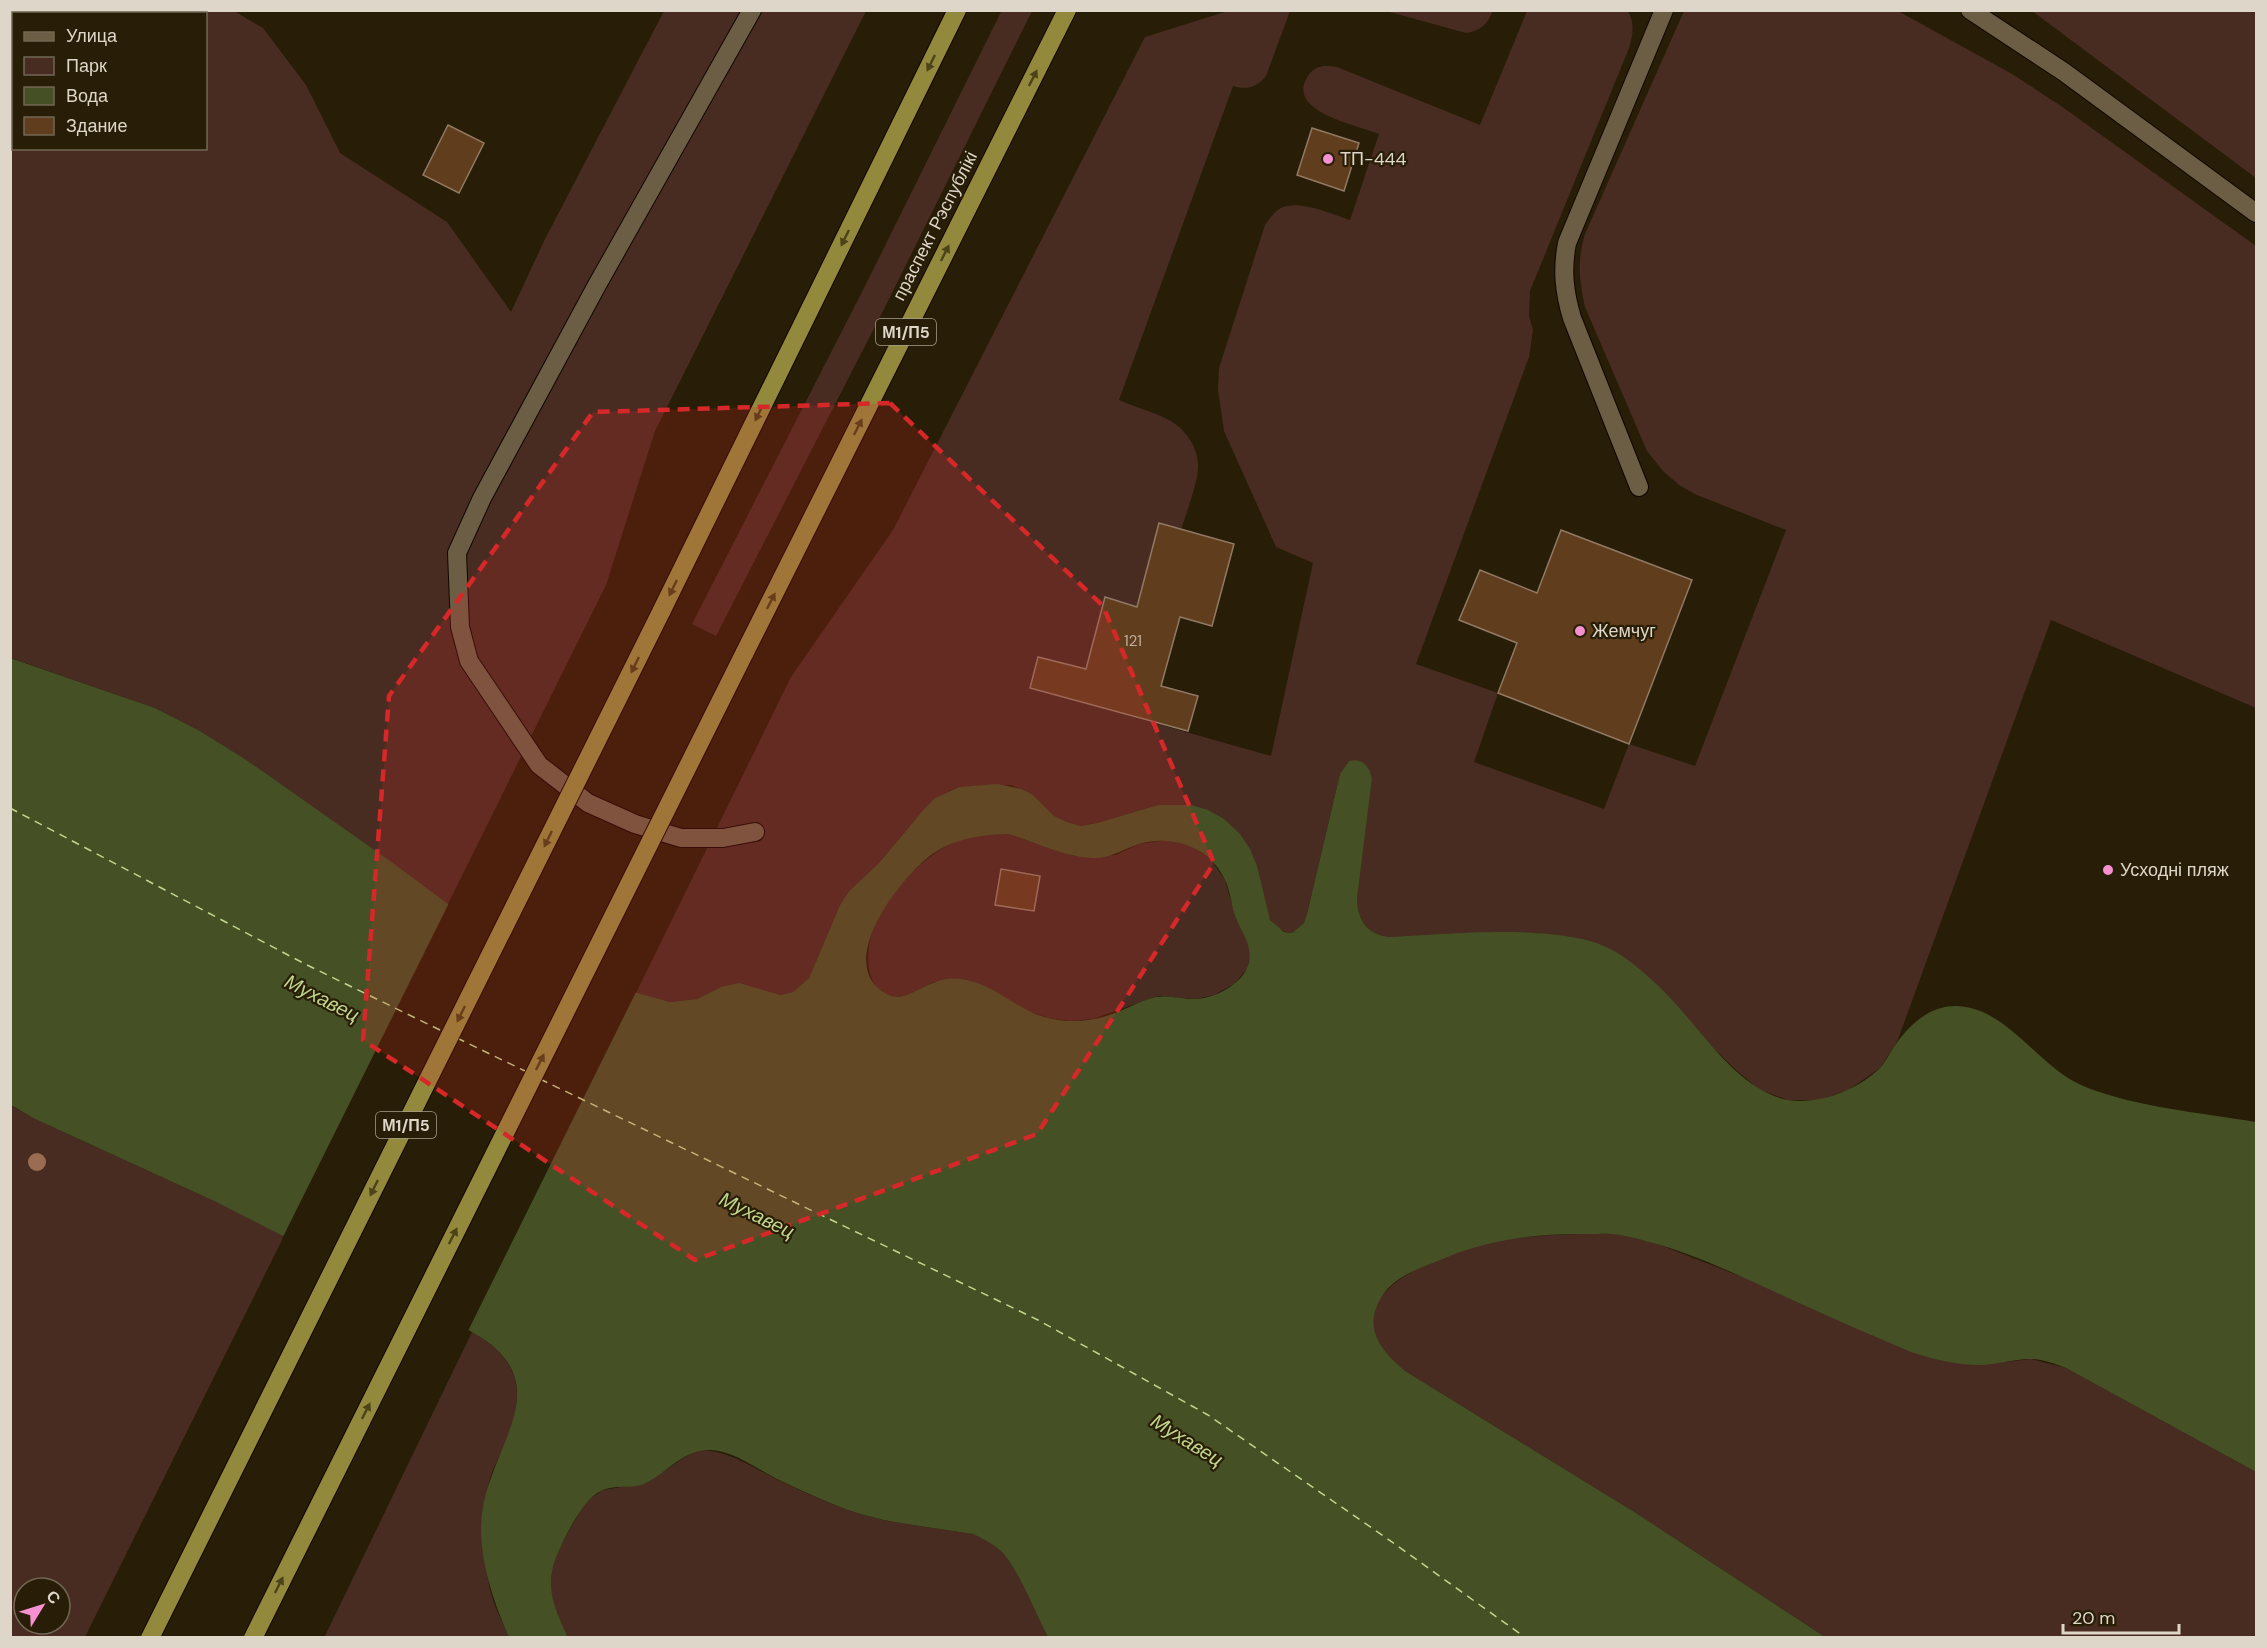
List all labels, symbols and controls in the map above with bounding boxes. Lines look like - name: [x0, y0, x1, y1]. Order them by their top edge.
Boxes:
- legend: [12, 12, 207, 150]
- text: Улица: [66, 24, 118, 48]
- text: Парк: [66, 54, 107, 78]
- one-way arrow: [927, 54, 937, 72]
- one-way arrow: [1028, 70, 1037, 87]
- text: Вода: [66, 84, 109, 108]
- text: Здание: [66, 114, 127, 138]
- street label: праспект Рэспублікі: [887, 147, 983, 305]
- place label: ТП-444: [1340, 147, 1407, 171]
- marker: ТП-444: [1321, 152, 1335, 166]
- one-way arrow: [841, 229, 851, 247]
- one-way arrow: [941, 244, 950, 261]
- road number: М1/П5: [876, 319, 936, 345]
- one-way arrow: [755, 404, 765, 422]
- one-way arrow: [853, 418, 863, 435]
- one-way arrow: [669, 579, 679, 597]
- one-way arrow: [766, 593, 775, 610]
- place label: Жемчуг: [1592, 619, 1656, 643]
- marker: Жемчуг: [1573, 624, 1587, 638]
- house number: 121: [1124, 631, 1142, 651]
- one-way arrow: [630, 656, 640, 673]
- one-way arrow: [543, 831, 553, 848]
- place label: Усходні пляж: [2120, 858, 2229, 882]
- marker: Усходні пляж: [2101, 863, 2115, 877]
- water label: Мухавец: [280, 968, 364, 1028]
- one-way arrow: [457, 1005, 466, 1022]
- one-way arrow: [536, 1053, 545, 1070]
- road number: М1/П5: [376, 1112, 436, 1138]
- one-way arrow: [370, 1180, 379, 1197]
- water label: Мухавец: [715, 1186, 799, 1244]
- one-way arrow: [448, 1228, 458, 1245]
- one-way arrow: [361, 1402, 371, 1419]
- water label: Мухавец: [1146, 1408, 1228, 1472]
- north arrow: [12, 1576, 72, 1636]
- one-way arrow: [274, 1577, 283, 1594]
- text: С: [42, 1586, 66, 1608]
- scale bar: [2063, 1597, 2178, 1635]
- text: 20 m: [2072, 1606, 2115, 1630]

